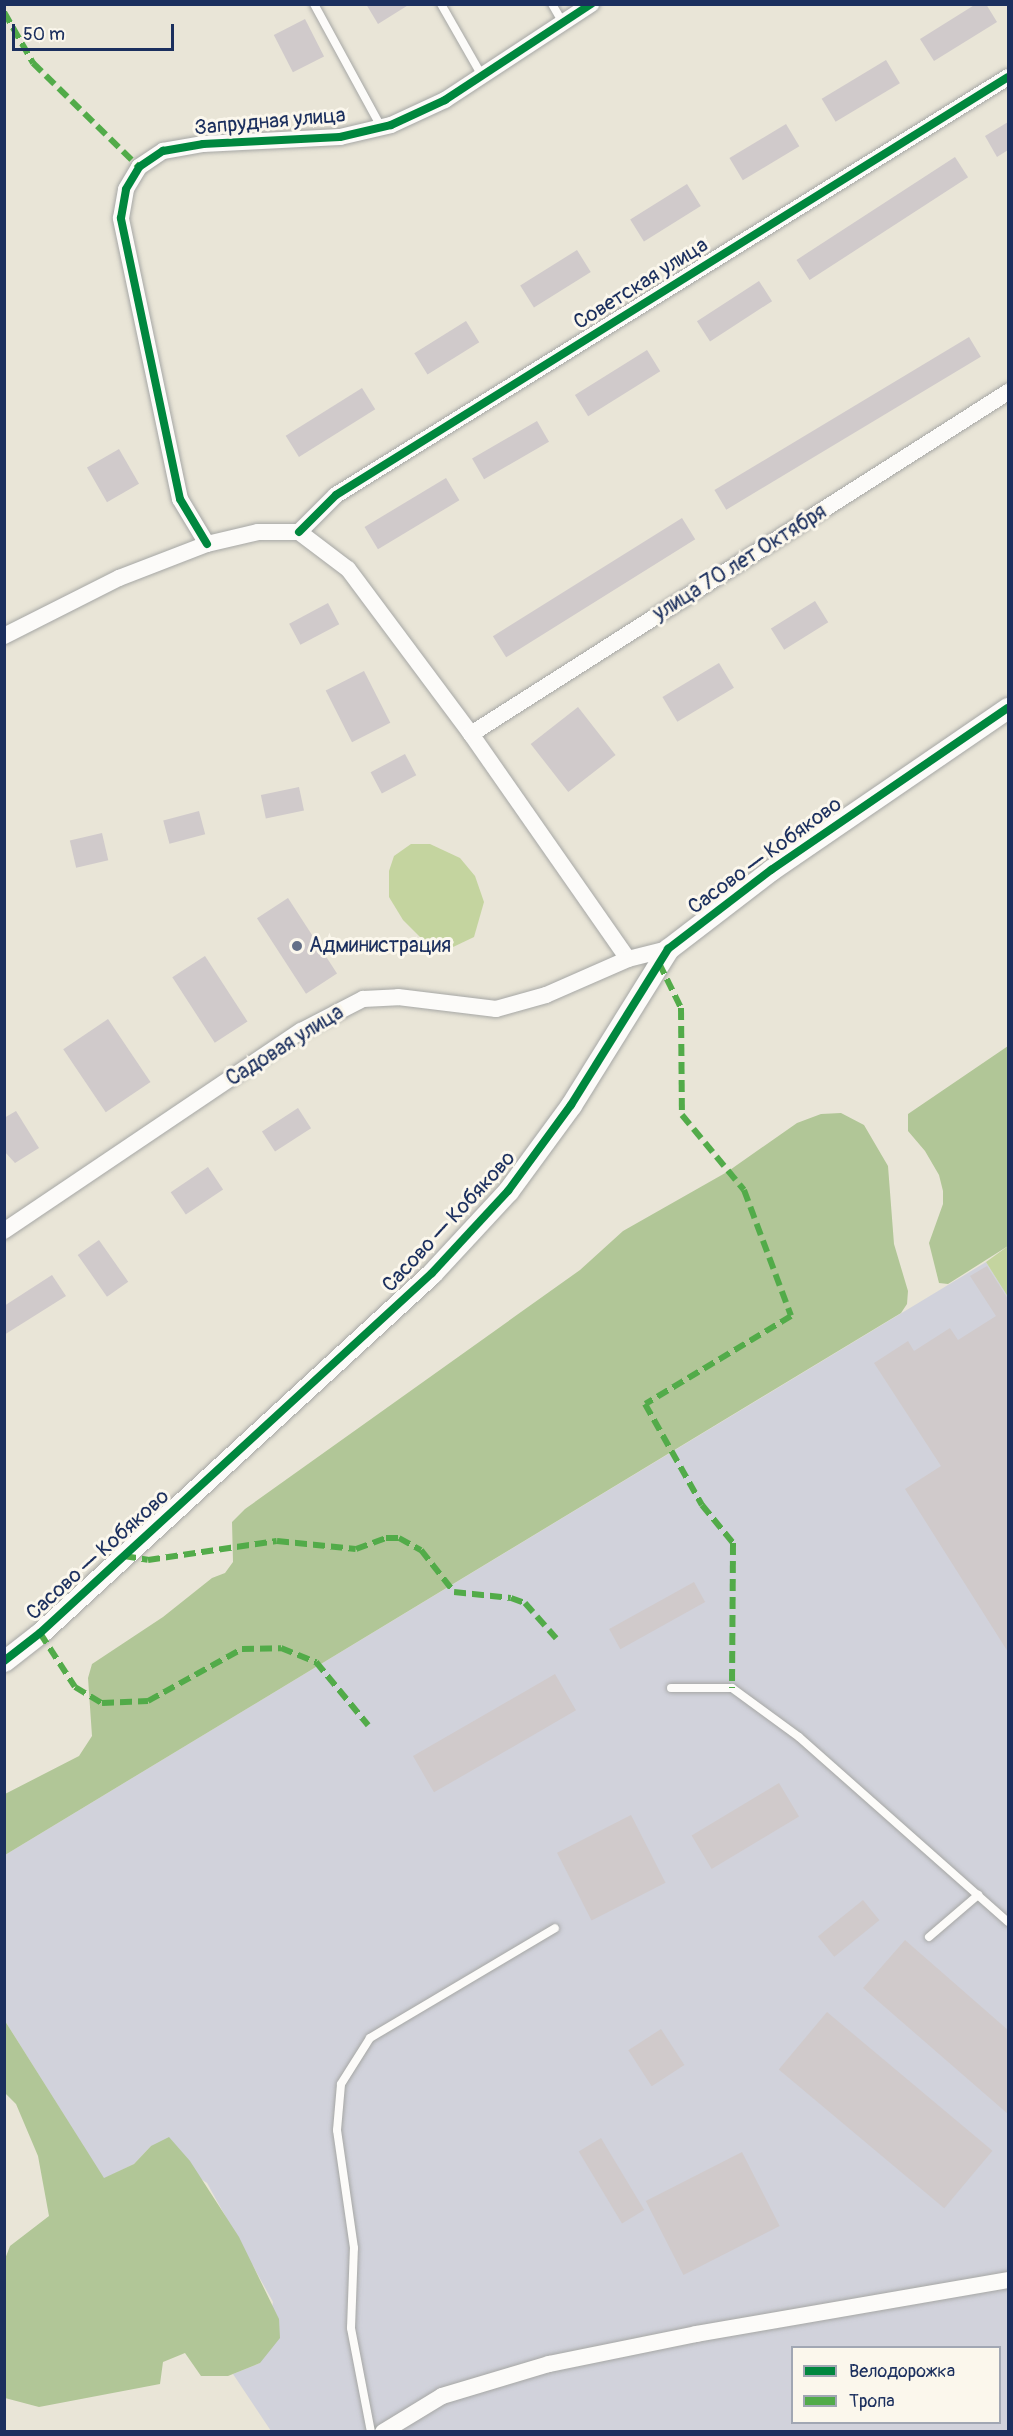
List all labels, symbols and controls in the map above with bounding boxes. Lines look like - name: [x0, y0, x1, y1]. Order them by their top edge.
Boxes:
- scale bar: [15, 12, 177, 50]
- text: 50 m: [23, 23, 65, 46]
- street label: Запрудная улица: [193, 103, 347, 141]
- street label: Советская улица: [569, 233, 713, 335]
- street label: улица 70 лет Октября: [649, 499, 831, 627]
- street label: Сасово — Кобяково: [683, 792, 847, 920]
- place label: Администрация: [309, 933, 451, 959]
- marker: Администрация: [290, 939, 304, 953]
- street label: Садовая улица: [222, 1000, 348, 1092]
- street label: Сасово — Кобяково: [377, 1146, 521, 1298]
- street label: Сасово — Кобяково: [21, 1484, 175, 1626]
- legend: [791, 2346, 1001, 2424]
- text: Велодорожка: [849, 2360, 955, 2383]
- text: Тропа: [849, 2390, 895, 2413]

